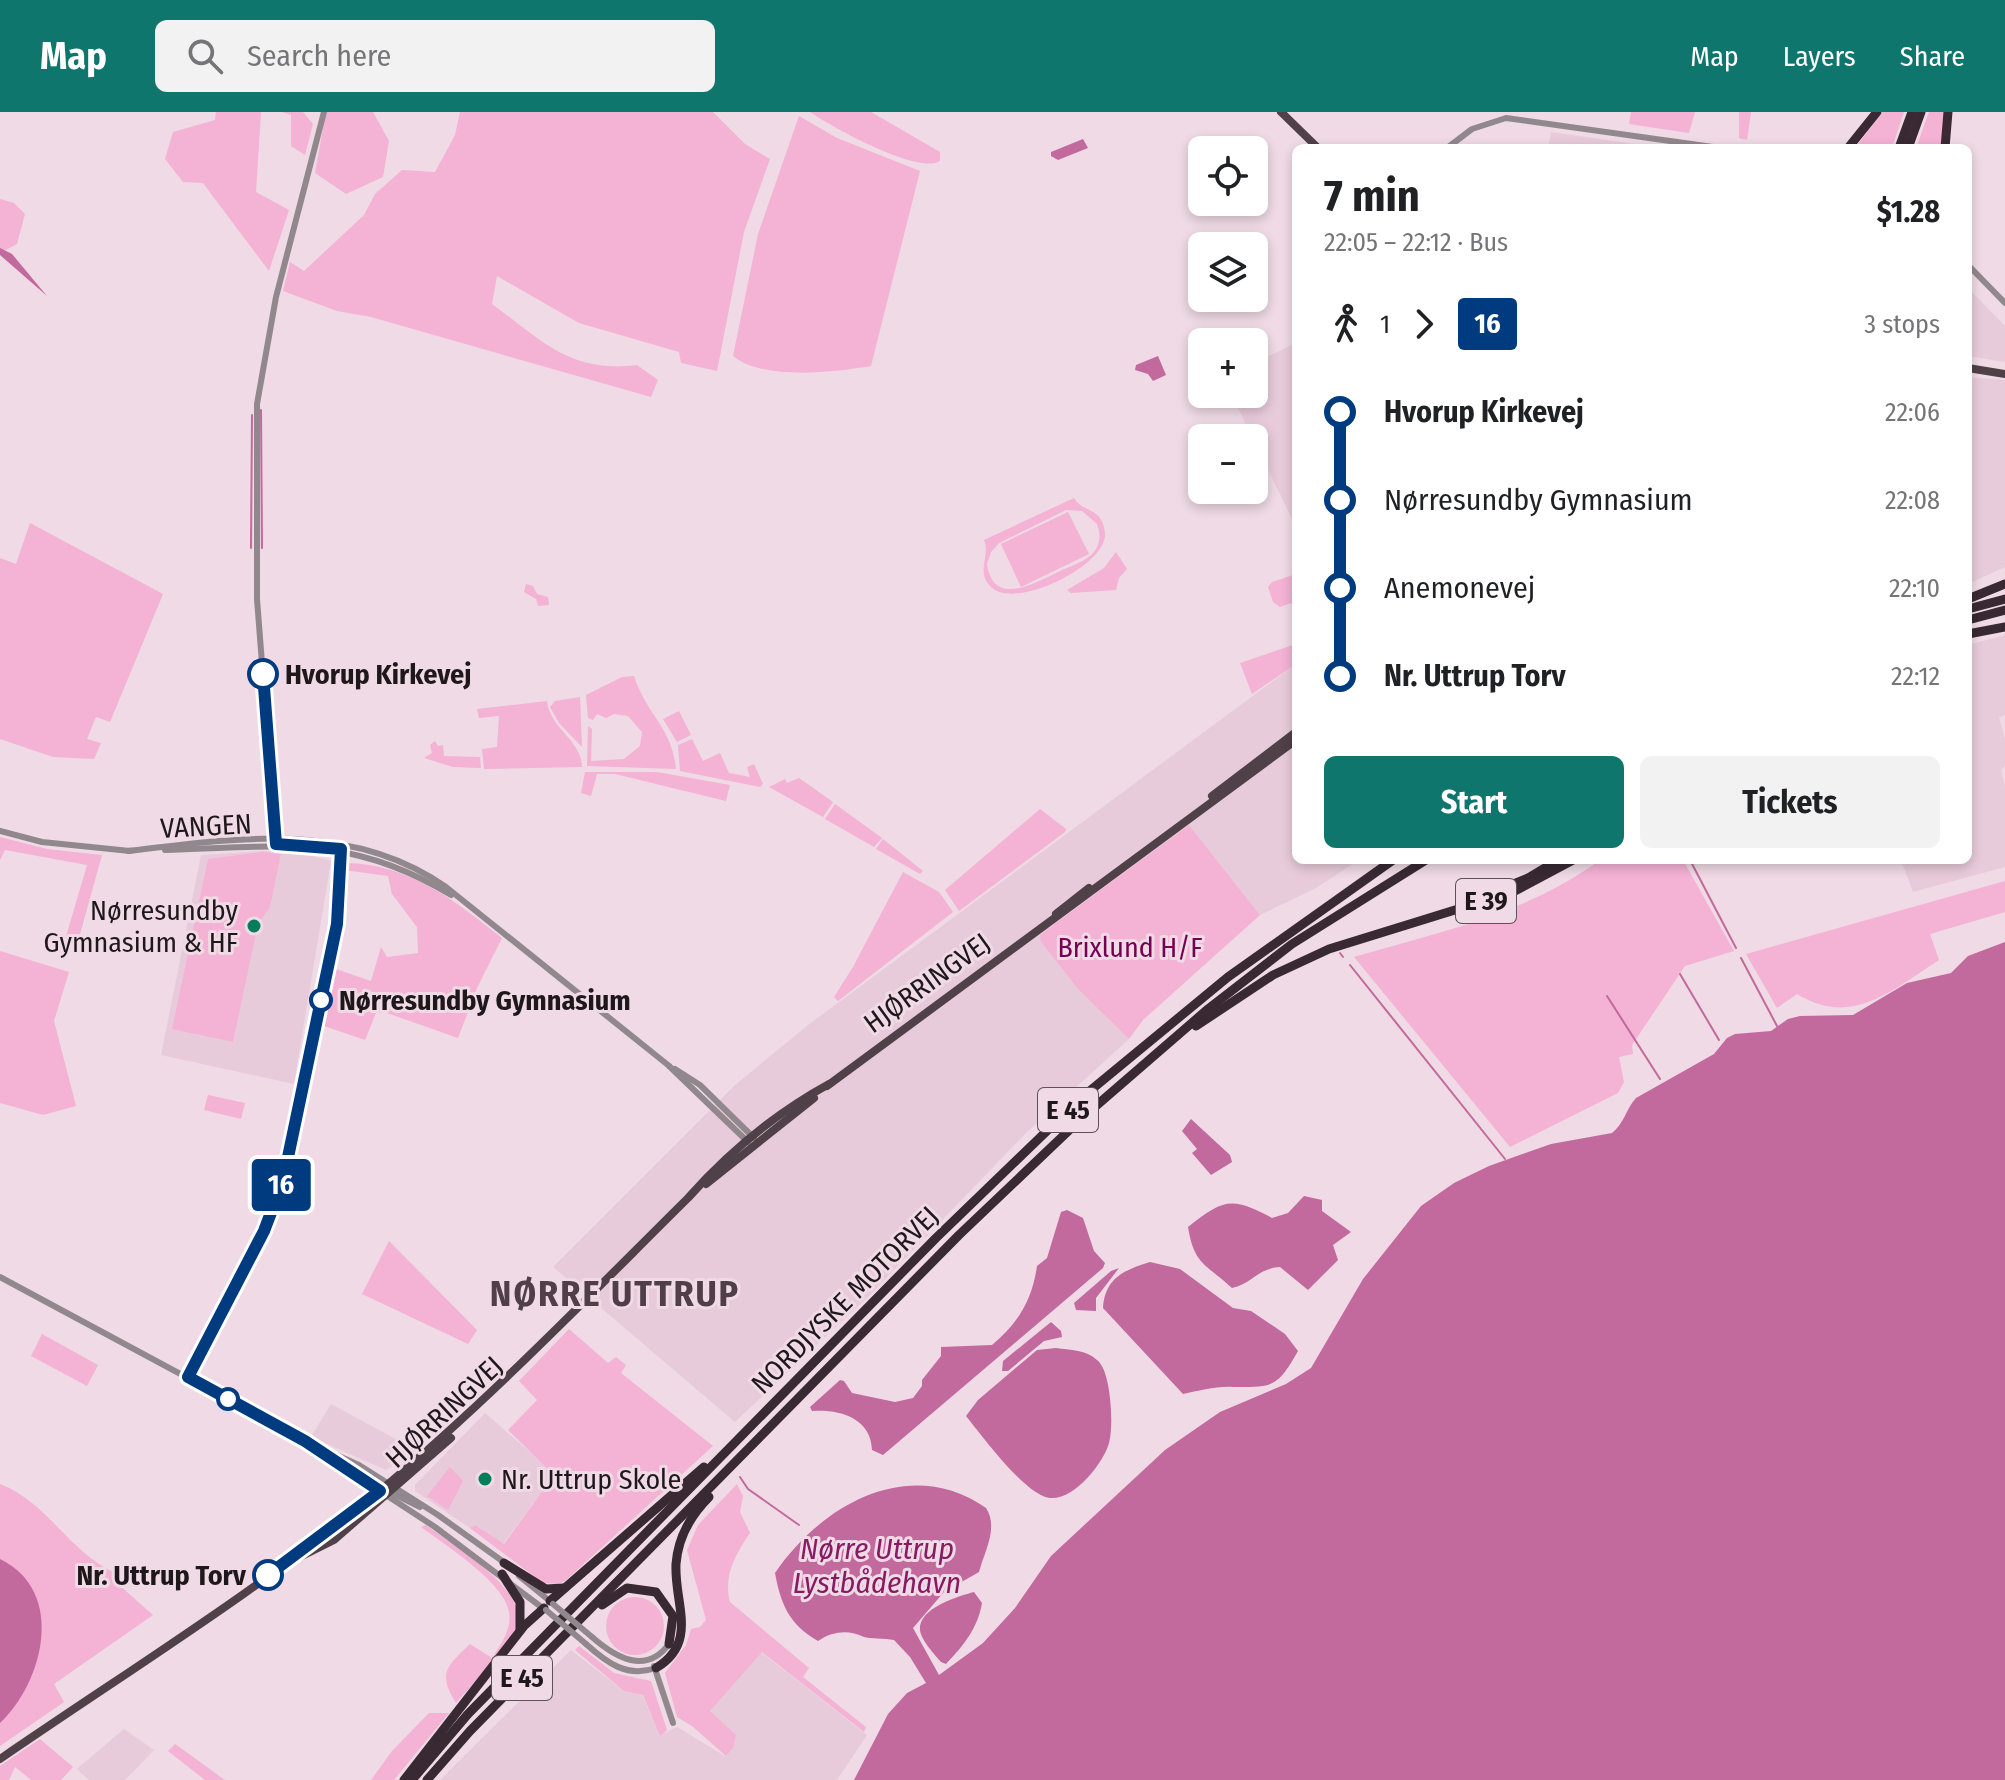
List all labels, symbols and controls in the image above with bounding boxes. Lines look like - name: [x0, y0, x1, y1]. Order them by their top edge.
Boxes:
- search box: [155, 20, 715, 92]
- text: Map: [40, 33, 107, 79]
- icon: search: [183, 34, 227, 78]
- text: Search here: [247, 38, 391, 74]
- text: Map: [1690, 40, 1739, 73]
- text: Layers: [1783, 40, 1856, 73]
- text: Share: [1900, 40, 1965, 73]
- map controls: [1188, 136, 1268, 504]
- button: locate: [1188, 136, 1268, 216]
- text: 7 min: [1324, 170, 1420, 223]
- text: $1.28: [1877, 194, 1940, 230]
- text: 22:05 – 22:12 · Bus: [1324, 227, 1508, 258]
- button: layers: [1188, 232, 1268, 312]
- icon: walk: [1324, 302, 1368, 346]
- icon: forward: [1402, 302, 1446, 346]
- text: 16: [1474, 307, 1501, 340]
- text: 1: [1380, 309, 1390, 340]
- text: 3 stops: [1864, 309, 1940, 340]
- button: +: [1188, 328, 1268, 408]
- text: Hvorup Kirkevej: [1384, 394, 1584, 430]
- text: 22:06: [1885, 397, 1940, 428]
- button: −: [1188, 424, 1268, 504]
- text: Nørresundby Gymnasium: [1384, 482, 1693, 518]
- text: 22:08: [1885, 485, 1940, 516]
- text: Anemonevej: [1384, 570, 1535, 606]
- text: 22:10: [1889, 573, 1940, 604]
- place label: Hvorup Kirkevej: [285, 658, 472, 691]
- text: Nr. Uttrup Torv: [1384, 658, 1566, 694]
- marker: Hvorup Kirkevej: [248, 659, 278, 689]
- text: 22:12: [1891, 661, 1940, 692]
- button: Start: [1324, 756, 1624, 848]
- button: Tickets: [1640, 756, 1940, 848]
- street label: VANGEN: [159, 807, 253, 845]
- road number: E 39: [1456, 879, 1516, 923]
- place label: Nørresundby Gymnasium & HF: [43, 894, 239, 959]
- marker: Nørresundby Gymnasium & HF: [245, 917, 263, 935]
- street label: HJØRRINGVEJ: [857, 926, 997, 1040]
- park label: Brixlund H/F: [1057, 931, 1203, 964]
- place label: Nørresundby Gymnasium: [339, 984, 631, 1017]
- marker: Nørresundby Gymnasium: [310, 989, 332, 1011]
- road number: E 45: [1038, 1088, 1098, 1132]
- line badge: 16: [245, 1159, 317, 1211]
- text: 16: [268, 1168, 294, 1201]
- street label: NORDJYSKE MOTORVEJ: [745, 1200, 945, 1400]
- district label: NØRRE UTTRUP: [490, 1272, 740, 1316]
- street label: HJØRRINGVEJ: [379, 1349, 509, 1475]
- unlabelled marker: [217, 1388, 239, 1410]
- place label: Nr. Uttrup Skole: [501, 1463, 681, 1496]
- marker: Nr. Uttrup Skole: [476, 1470, 494, 1488]
- water label: Nørre Uttrup Lystbådehavn: [793, 1531, 961, 1601]
- place label: Nr. Uttrup Torv: [76, 1559, 247, 1592]
- marker: Nr. Uttrup Torv: [253, 1560, 283, 1590]
- road number: E 45: [492, 1656, 552, 1700]

